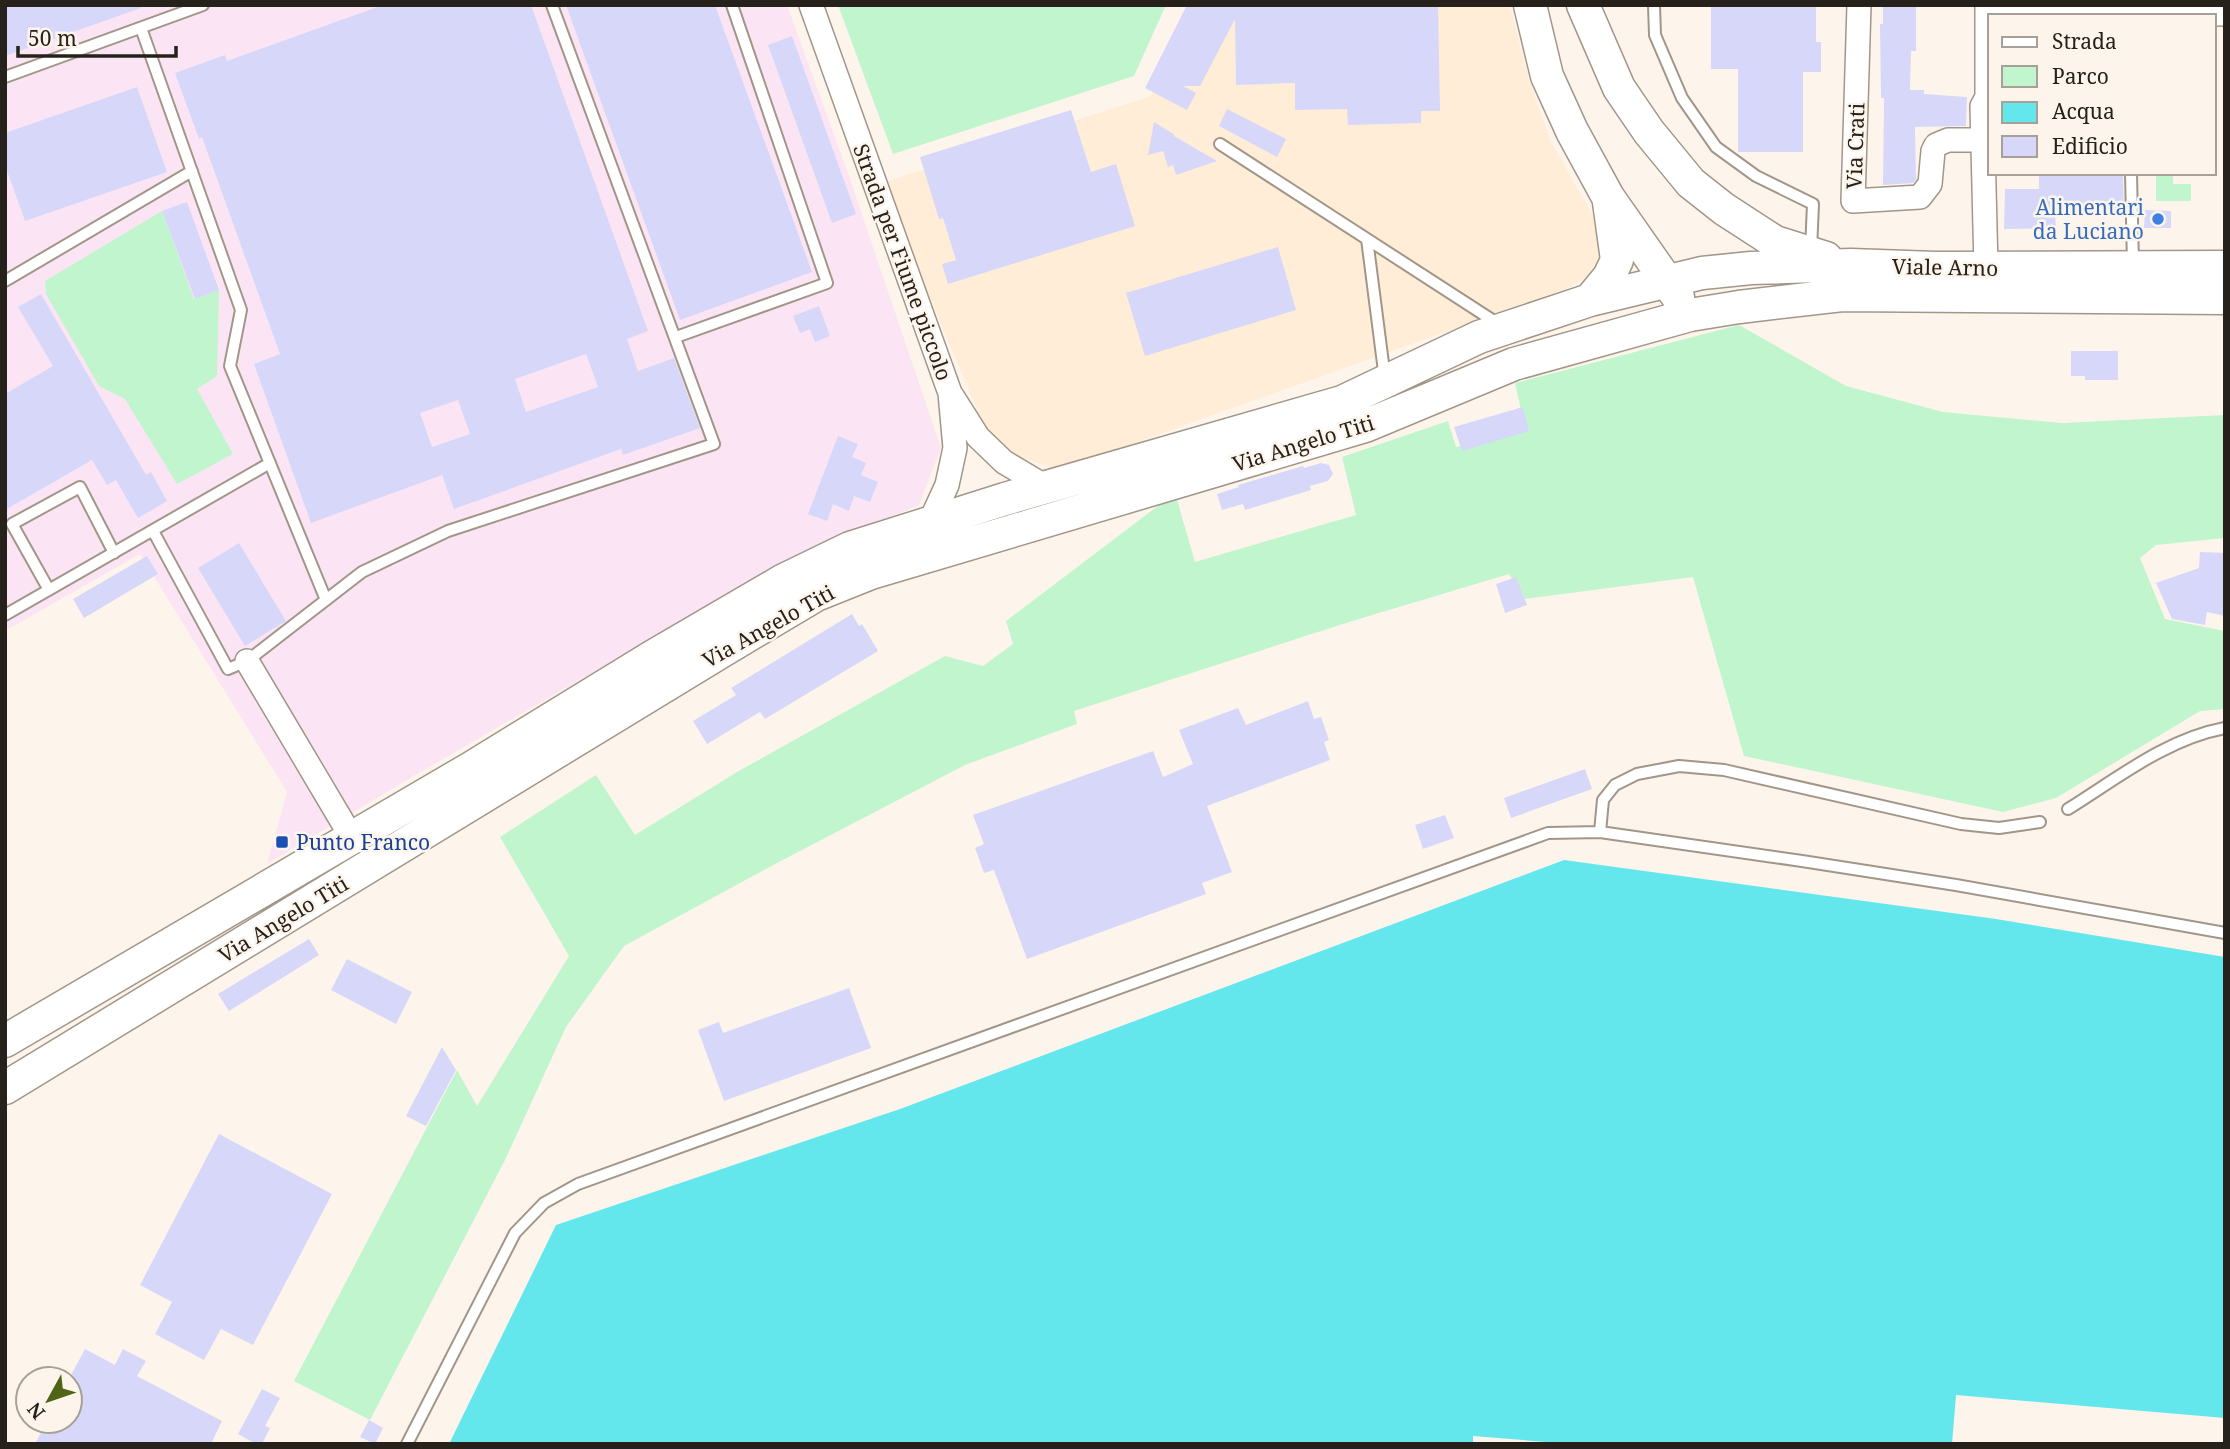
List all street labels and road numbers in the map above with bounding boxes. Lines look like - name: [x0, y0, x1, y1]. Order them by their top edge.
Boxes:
- street label: Via Crati: [1839, 102, 1871, 190]
- street label: Strada per Fiume piccolo: [847, 140, 959, 384]
- street label: Viale Arno: [1892, 252, 1998, 282]
- street label: Via Angelo Titi: [1229, 408, 1378, 478]
- street label: Via Angelo Titi: [697, 578, 839, 674]
- street label: Via Angelo Titi: [213, 869, 353, 969]

